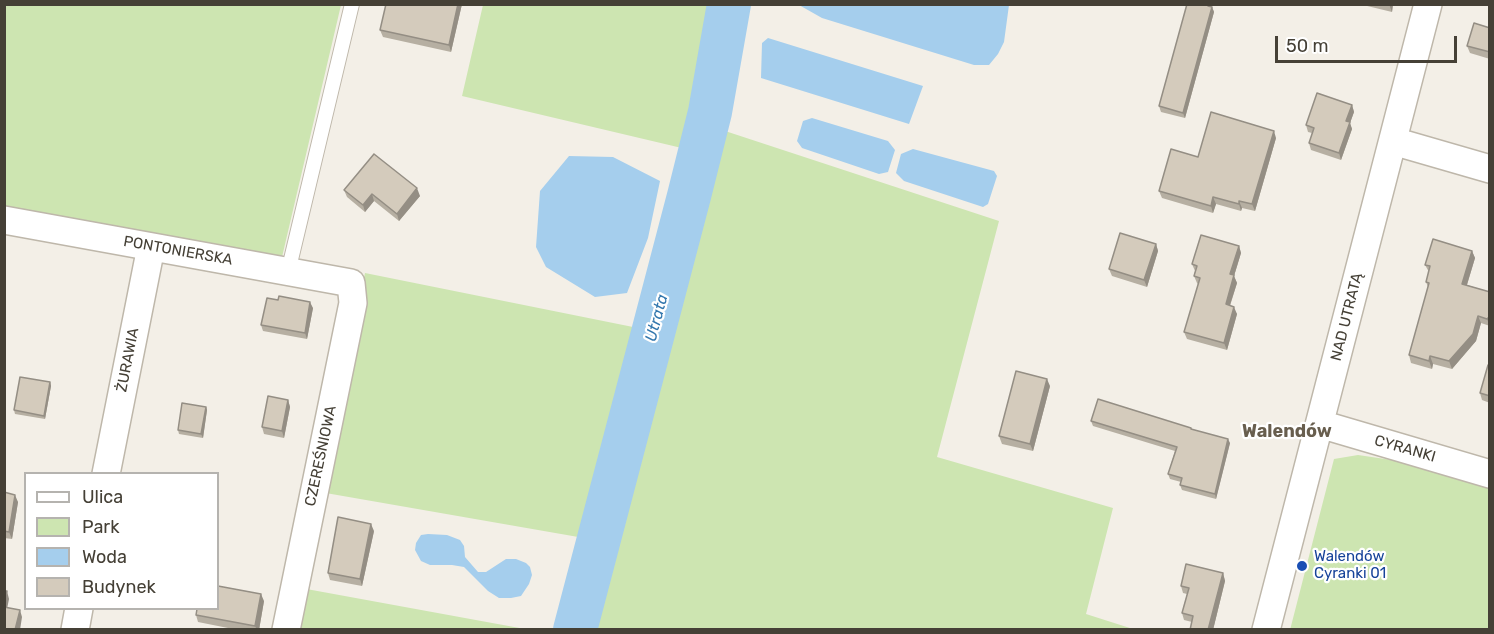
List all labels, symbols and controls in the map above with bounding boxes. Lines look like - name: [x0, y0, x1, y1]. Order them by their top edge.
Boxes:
- scale bar: [1278, 24, 1460, 62]
- text: 50 m: [1286, 35, 1329, 57]
- street label: PONTONIERSKA: [122, 233, 234, 269]
- street label: NAD UTRATĄ: [1327, 271, 1367, 363]
- water label: Utrata: [641, 292, 673, 344]
- street label: ŻURAWIA: [113, 326, 143, 394]
- street label: CZEREŚNIOWA: [302, 404, 340, 508]
- district label: Walendów: [1242, 421, 1332, 443]
- street label: CYRANKI: [1372, 432, 1438, 466]
- legend: [24, 472, 219, 610]
- text: Ulica: [82, 486, 123, 508]
- text: Park: [82, 516, 119, 538]
- text: Woda: [82, 546, 127, 568]
- place label: Walendów Cyranki 01: [1314, 548, 1386, 583]
- marker: Walendów Cyranki 01: [1295, 559, 1309, 573]
- text: Budynek: [82, 576, 156, 598]

